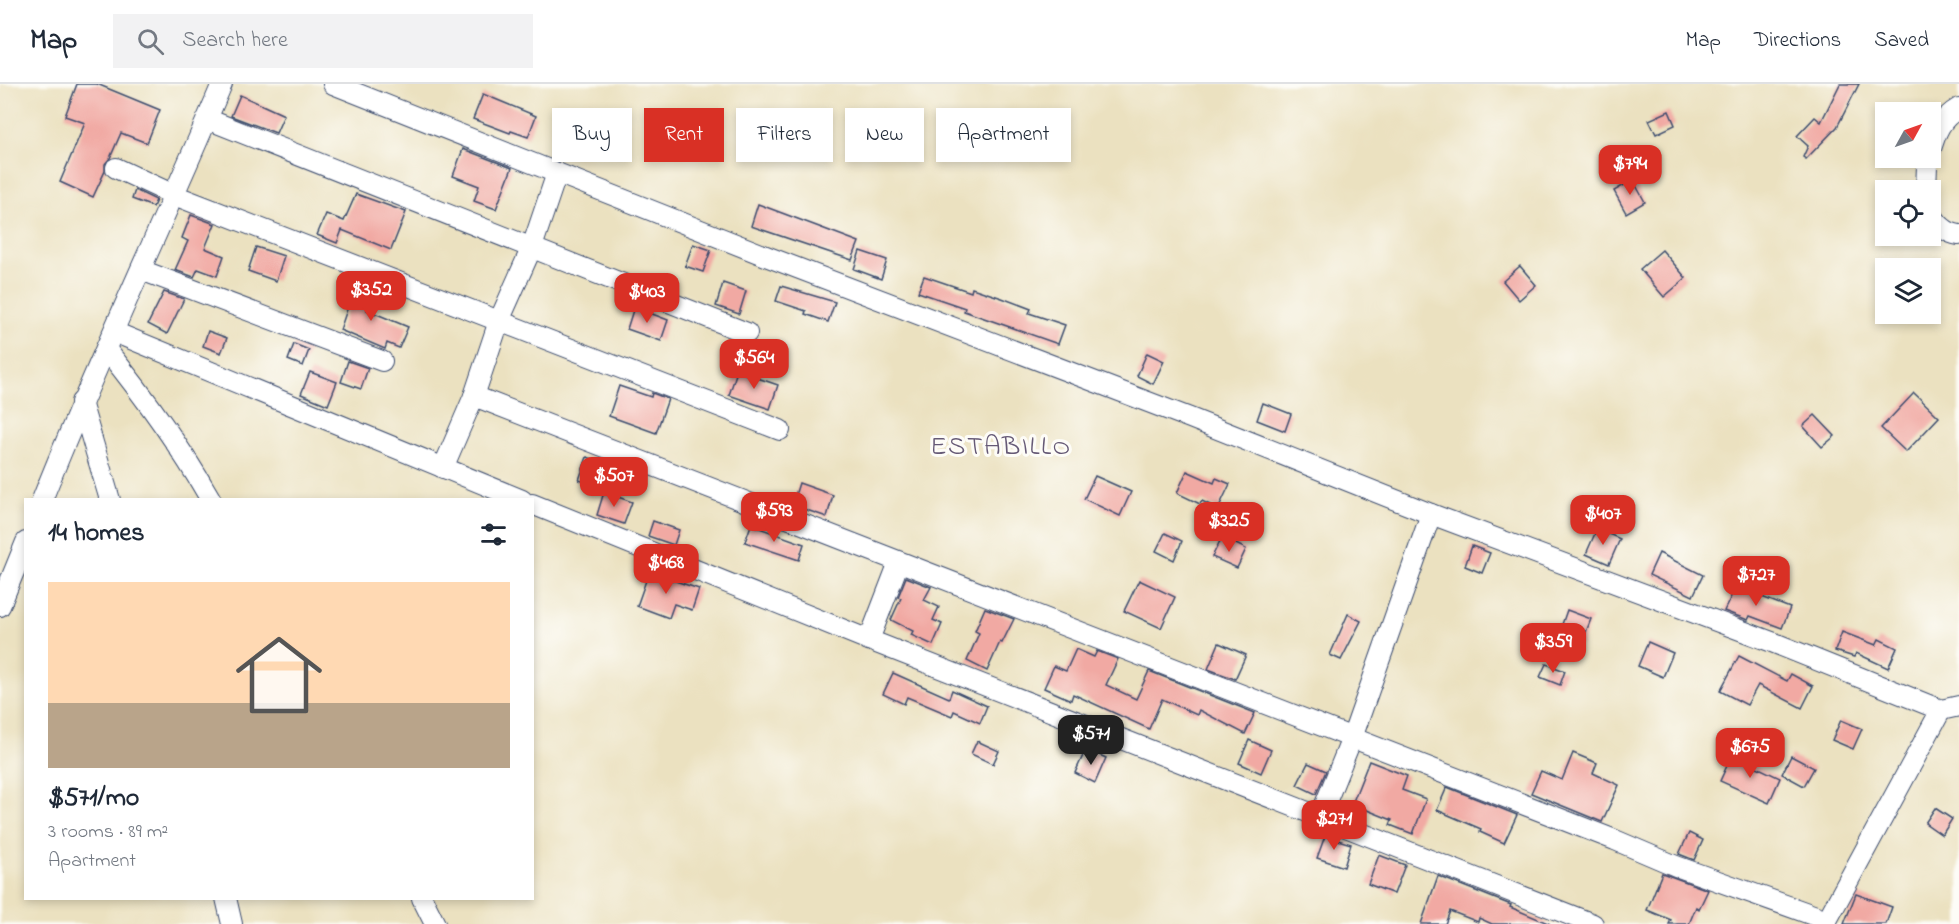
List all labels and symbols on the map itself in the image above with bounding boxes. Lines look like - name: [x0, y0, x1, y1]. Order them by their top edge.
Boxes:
- north arrow: [1875, 102, 1941, 168]
- pin: $794: [1594, 145, 1666, 196]
- pin: $352: [335, 271, 407, 322]
- pin: $403: [611, 273, 683, 324]
- pin: $564: [718, 339, 790, 390]
- district label: ESTABILLO: [930, 428, 1072, 467]
- pin: $507: [578, 457, 650, 508]
- pin: $593: [738, 492, 810, 543]
- pin: $407: [1567, 495, 1639, 546]
- pin: $325: [1193, 502, 1265, 553]
- pin: $468: [630, 544, 702, 595]
- pin: $727: [1720, 556, 1792, 607]
- pin: $359: [1517, 623, 1589, 674]
- pin: $571: [1055, 715, 1127, 766]
- pin: $675: [1714, 728, 1786, 779]
- pin: $271: [1298, 800, 1370, 851]

